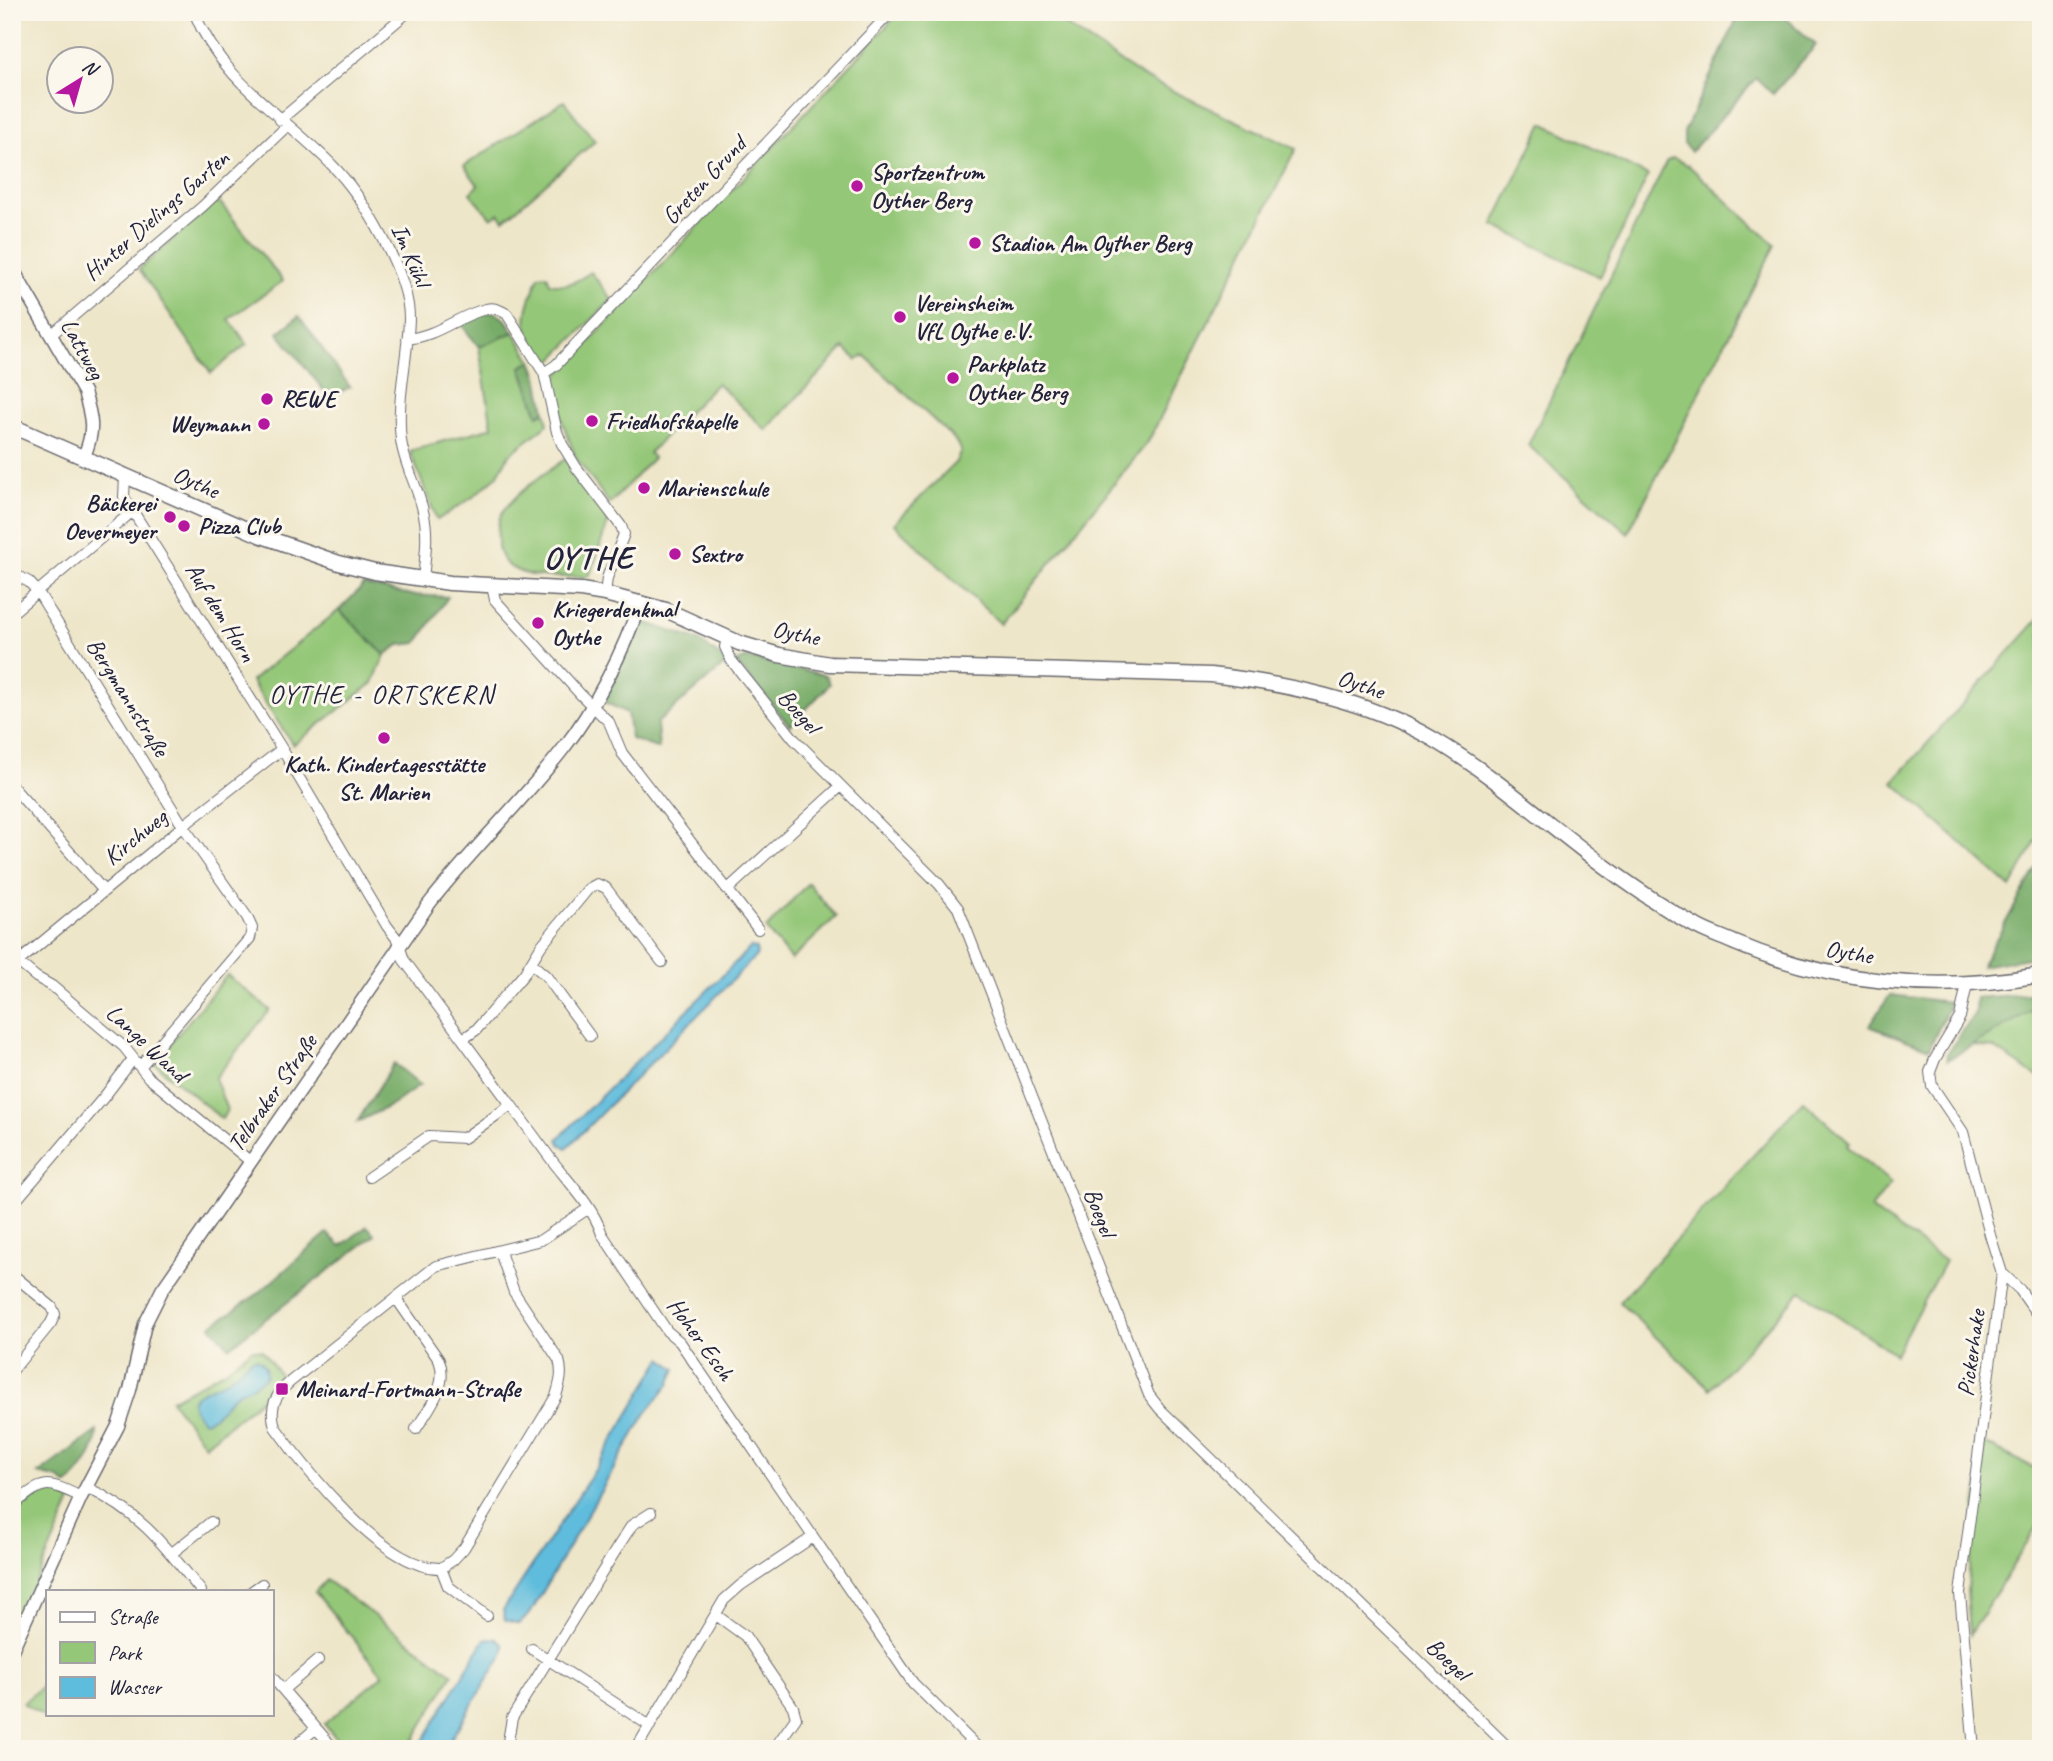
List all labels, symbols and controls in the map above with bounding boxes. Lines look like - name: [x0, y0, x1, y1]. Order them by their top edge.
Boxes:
- north arrow: [46, 46, 116, 116]
- text: N: [78, 54, 104, 82]
- street label: Greten Grund: [656, 127, 755, 230]
- street label: Hinter Dielings Garten: [77, 142, 236, 287]
- place label: Sportzentrum Oyther Berg: [871, 157, 985, 215]
- marker: Sportzentrum Oyther Berg: [849, 178, 865, 194]
- street label: Im Kühl: [385, 219, 439, 294]
- place label: Stadion Am Oyther Berg: [989, 228, 1194, 258]
- marker: Stadion Am Oyther Berg: [967, 235, 983, 251]
- place label: Vereinsheim VfL Oythe e.V.: [914, 288, 1033, 346]
- marker: Vereinsheim VfL Oythe e.V.: [892, 309, 908, 325]
- street label: Lattweg: [54, 313, 113, 386]
- place label: Parkplatz Oyther Berg: [967, 349, 1070, 407]
- marker: Parkplatz Oyther Berg: [945, 370, 961, 386]
- place label: REWE: [281, 384, 340, 414]
- marker: REWE: [259, 391, 275, 407]
- place label: Friedhofskapelle: [606, 406, 739, 436]
- place label: Weymann: [170, 409, 251, 439]
- marker: Friedhofskapelle: [584, 413, 600, 429]
- marker: Weymann: [256, 416, 272, 432]
- street label: Oythe: [168, 459, 226, 506]
- place label: Marienschule: [658, 473, 770, 503]
- marker: Marienschule: [636, 480, 652, 496]
- place label: Bäckerei Oevermeyer: [65, 488, 159, 546]
- marker: Bäckerei Oevermeyer: [162, 509, 178, 525]
- place label: Pizza Club: [198, 511, 283, 541]
- marker: Pizza Club: [176, 518, 192, 534]
- district label: OYTHE: [544, 537, 637, 578]
- place label: Sextro: [689, 539, 744, 569]
- marker: Sextro: [667, 546, 683, 562]
- street label: Auf dem Horn: [179, 557, 263, 667]
- place label: Kriegerdenkmal Oythe: [552, 594, 681, 652]
- street label: Oythe: [770, 613, 824, 653]
- marker: Kriegerdenkmal Oythe: [530, 615, 546, 631]
- street label: Bergmannstraße: [80, 632, 177, 764]
- street label: Oythe: [1334, 662, 1390, 707]
- district label: OYTHE - ORTSKERN: [269, 678, 497, 711]
- street label: Boegel: [772, 683, 829, 742]
- marker: Kath. Kindertagesstätte St. Marien: [376, 730, 392, 746]
- place label: Kath. Kindertagesstätte St. Marien: [284, 749, 486, 807]
- street label: Kirchweg: [97, 801, 175, 872]
- street label: Oythe: [1823, 933, 1877, 971]
- street label: Lange Wand: [100, 998, 197, 1091]
- street label: Telbraker Straße: [221, 1027, 325, 1158]
- street label: Boegel: [1077, 1184, 1124, 1244]
- street label: Hoher Esch: [661, 1291, 742, 1387]
- street label: Pickerhake: [1950, 1306, 1992, 1398]
- place label: Meinard-Fortmann-Straße: [296, 1374, 522, 1404]
- marker: Meinard-Fortmann-Straße: [274, 1381, 290, 1397]
- legend: [46, 1590, 273, 1716]
- text: Straße: [108, 1604, 160, 1630]
- street label: Boegel: [1420, 1631, 1479, 1690]
- text: Park: [108, 1640, 143, 1666]
- text: Wasser: [108, 1674, 162, 1700]

